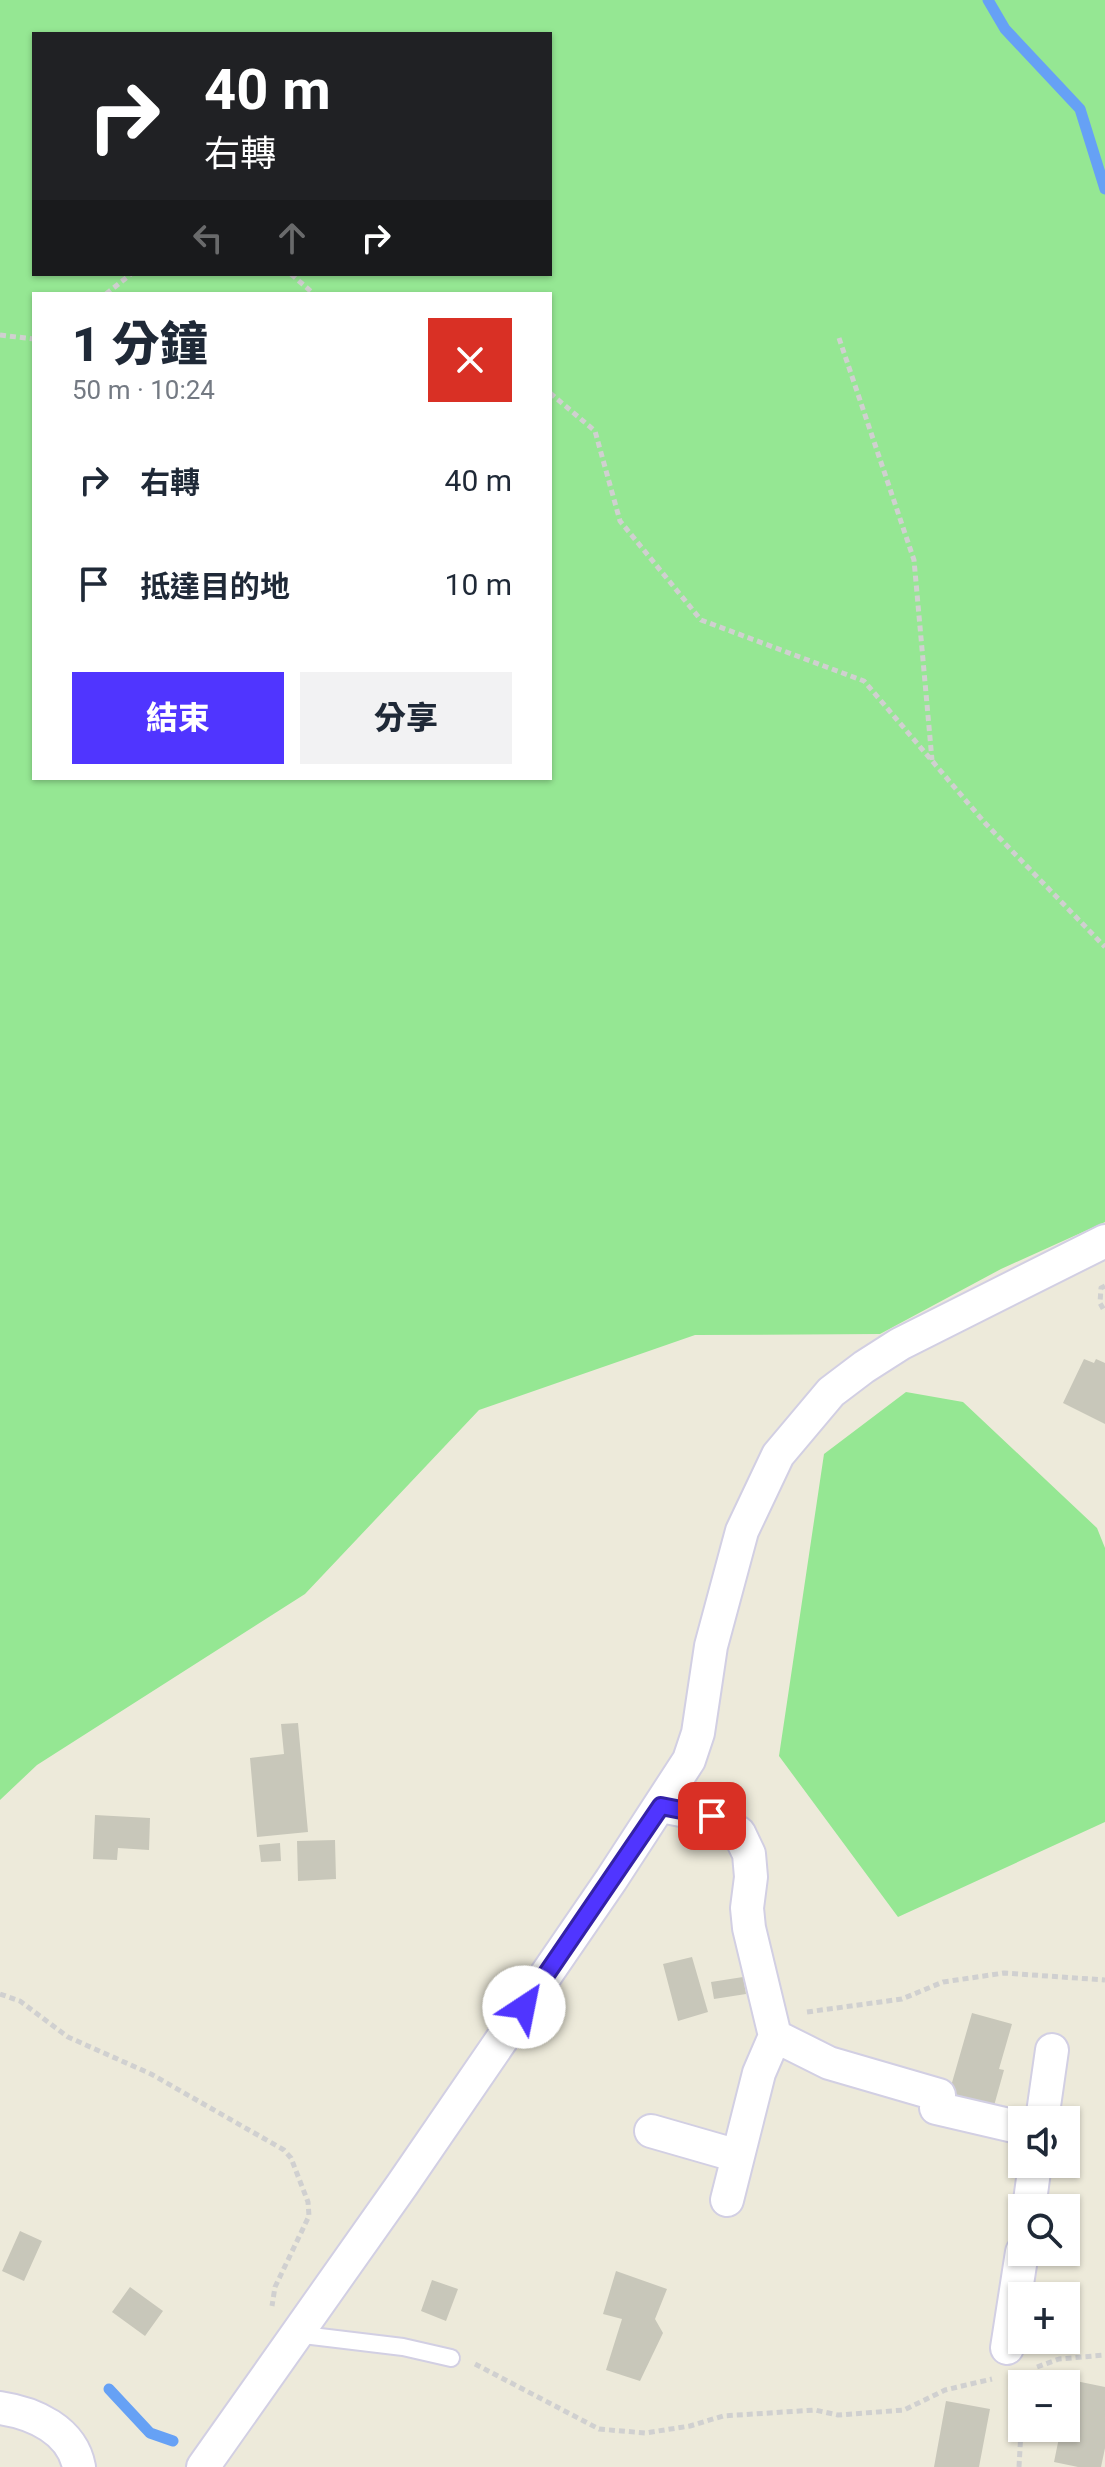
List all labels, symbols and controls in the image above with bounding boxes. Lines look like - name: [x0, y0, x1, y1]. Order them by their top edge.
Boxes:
- text: 40 m: [204, 57, 331, 123]
- icon: right: [72, 64, 176, 168]
- text: 右轉: [204, 133, 276, 175]
- icon: left: [186, 216, 230, 260]
- icon: ahead: [270, 216, 314, 260]
- icon: right: [354, 216, 398, 260]
- text: 1 分鐘: [72, 316, 208, 373]
- button: close: [428, 318, 512, 402]
- text: 50 m · 10:24: [72, 375, 215, 405]
- icon: right: [72, 458, 116, 502]
- text: 40 m: [445, 463, 512, 498]
- text: 右轉: [140, 465, 200, 500]
- icon: arrive: [72, 562, 116, 606]
- text: 10 m: [445, 567, 512, 602]
- text: 抵達目的地: [140, 569, 290, 604]
- button: 結束: [72, 672, 284, 764]
- button: 分享: [300, 672, 512, 764]
- pin: [678, 1782, 746, 1850]
- icon: arrive: [690, 1794, 734, 1838]
- position arrow: [482, 1965, 566, 2049]
- map controls: [1008, 2106, 1080, 2442]
- button: sound: [1008, 2106, 1080, 2178]
- button: search: [1008, 2194, 1080, 2266]
- button: +: [1008, 2282, 1080, 2354]
- button: −: [1008, 2370, 1080, 2442]

